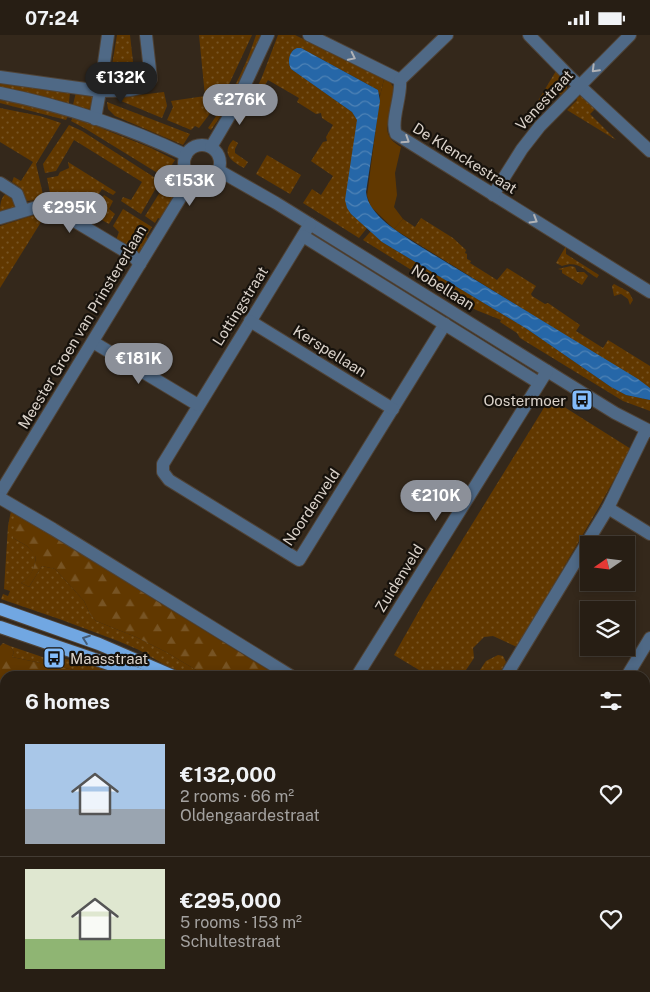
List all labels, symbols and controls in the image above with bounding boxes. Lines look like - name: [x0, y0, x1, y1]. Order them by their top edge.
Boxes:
- text: 07:24: [25, 7, 79, 29]
- one-way arrow: [347, 51, 356, 61]
- pin: €132K: [86, 62, 156, 104]
- one-way arrow: [592, 64, 601, 73]
- street label: Venestraat: [512, 66, 576, 134]
- text: €132K: [96, 68, 146, 87]
- pin: €276K: [205, 83, 275, 126]
- text: €276K: [214, 90, 266, 109]
- street label: De Klenckestraat: [410, 119, 520, 197]
- one-way arrow: [400, 134, 409, 143]
- pin: €153K: [155, 165, 225, 207]
- text: €153K: [165, 171, 215, 190]
- pin: €295K: [35, 191, 105, 234]
- text: €295K: [43, 198, 97, 217]
- one-way arrow: [529, 214, 538, 224]
- street label: Meester Groen van Prinstererlaan: [14, 222, 150, 432]
- street label: Nobellaan: [408, 261, 478, 313]
- street label: Lottingstraat: [209, 263, 271, 349]
- street label: Kerspellaan: [290, 322, 370, 380]
- pin: €181K: [104, 343, 174, 385]
- text: €181K: [116, 349, 162, 368]
- bus stop icon: Oostermoer: [570, 388, 594, 412]
- place label: Oostermoer: [483, 392, 566, 409]
- street label: Noordenveld: [279, 465, 343, 549]
- pin: €210K: [401, 479, 471, 522]
- text: €210K: [411, 486, 461, 505]
- north arrow: [580, 536, 635, 591]
- map controls: [580, 536, 635, 656]
- street label: Zuidenveld: [371, 541, 427, 615]
- button: layers: [580, 601, 635, 656]
- one-way arrow: [82, 635, 91, 645]
- bus stop icon: Maasstraat: [42, 646, 66, 670]
- place label: Maasstraat: [70, 650, 148, 667]
- icon: filters: [597, 687, 625, 715]
- text: 6 homes: [25, 689, 110, 714]
- text: €132,000: [180, 762, 276, 787]
- icon: home: [65, 764, 125, 824]
- icon: heart: [597, 780, 625, 808]
- text: 2 rooms · 66 m²: [180, 787, 294, 806]
- text: Oldengaardestraat: [180, 806, 320, 825]
- text: €295,000: [180, 888, 281, 913]
- icon: home: [65, 889, 125, 949]
- icon: heart: [597, 905, 625, 933]
- text: 5 rooms · 153 m²: [180, 913, 302, 932]
- text: Schultestraat: [180, 932, 281, 951]

